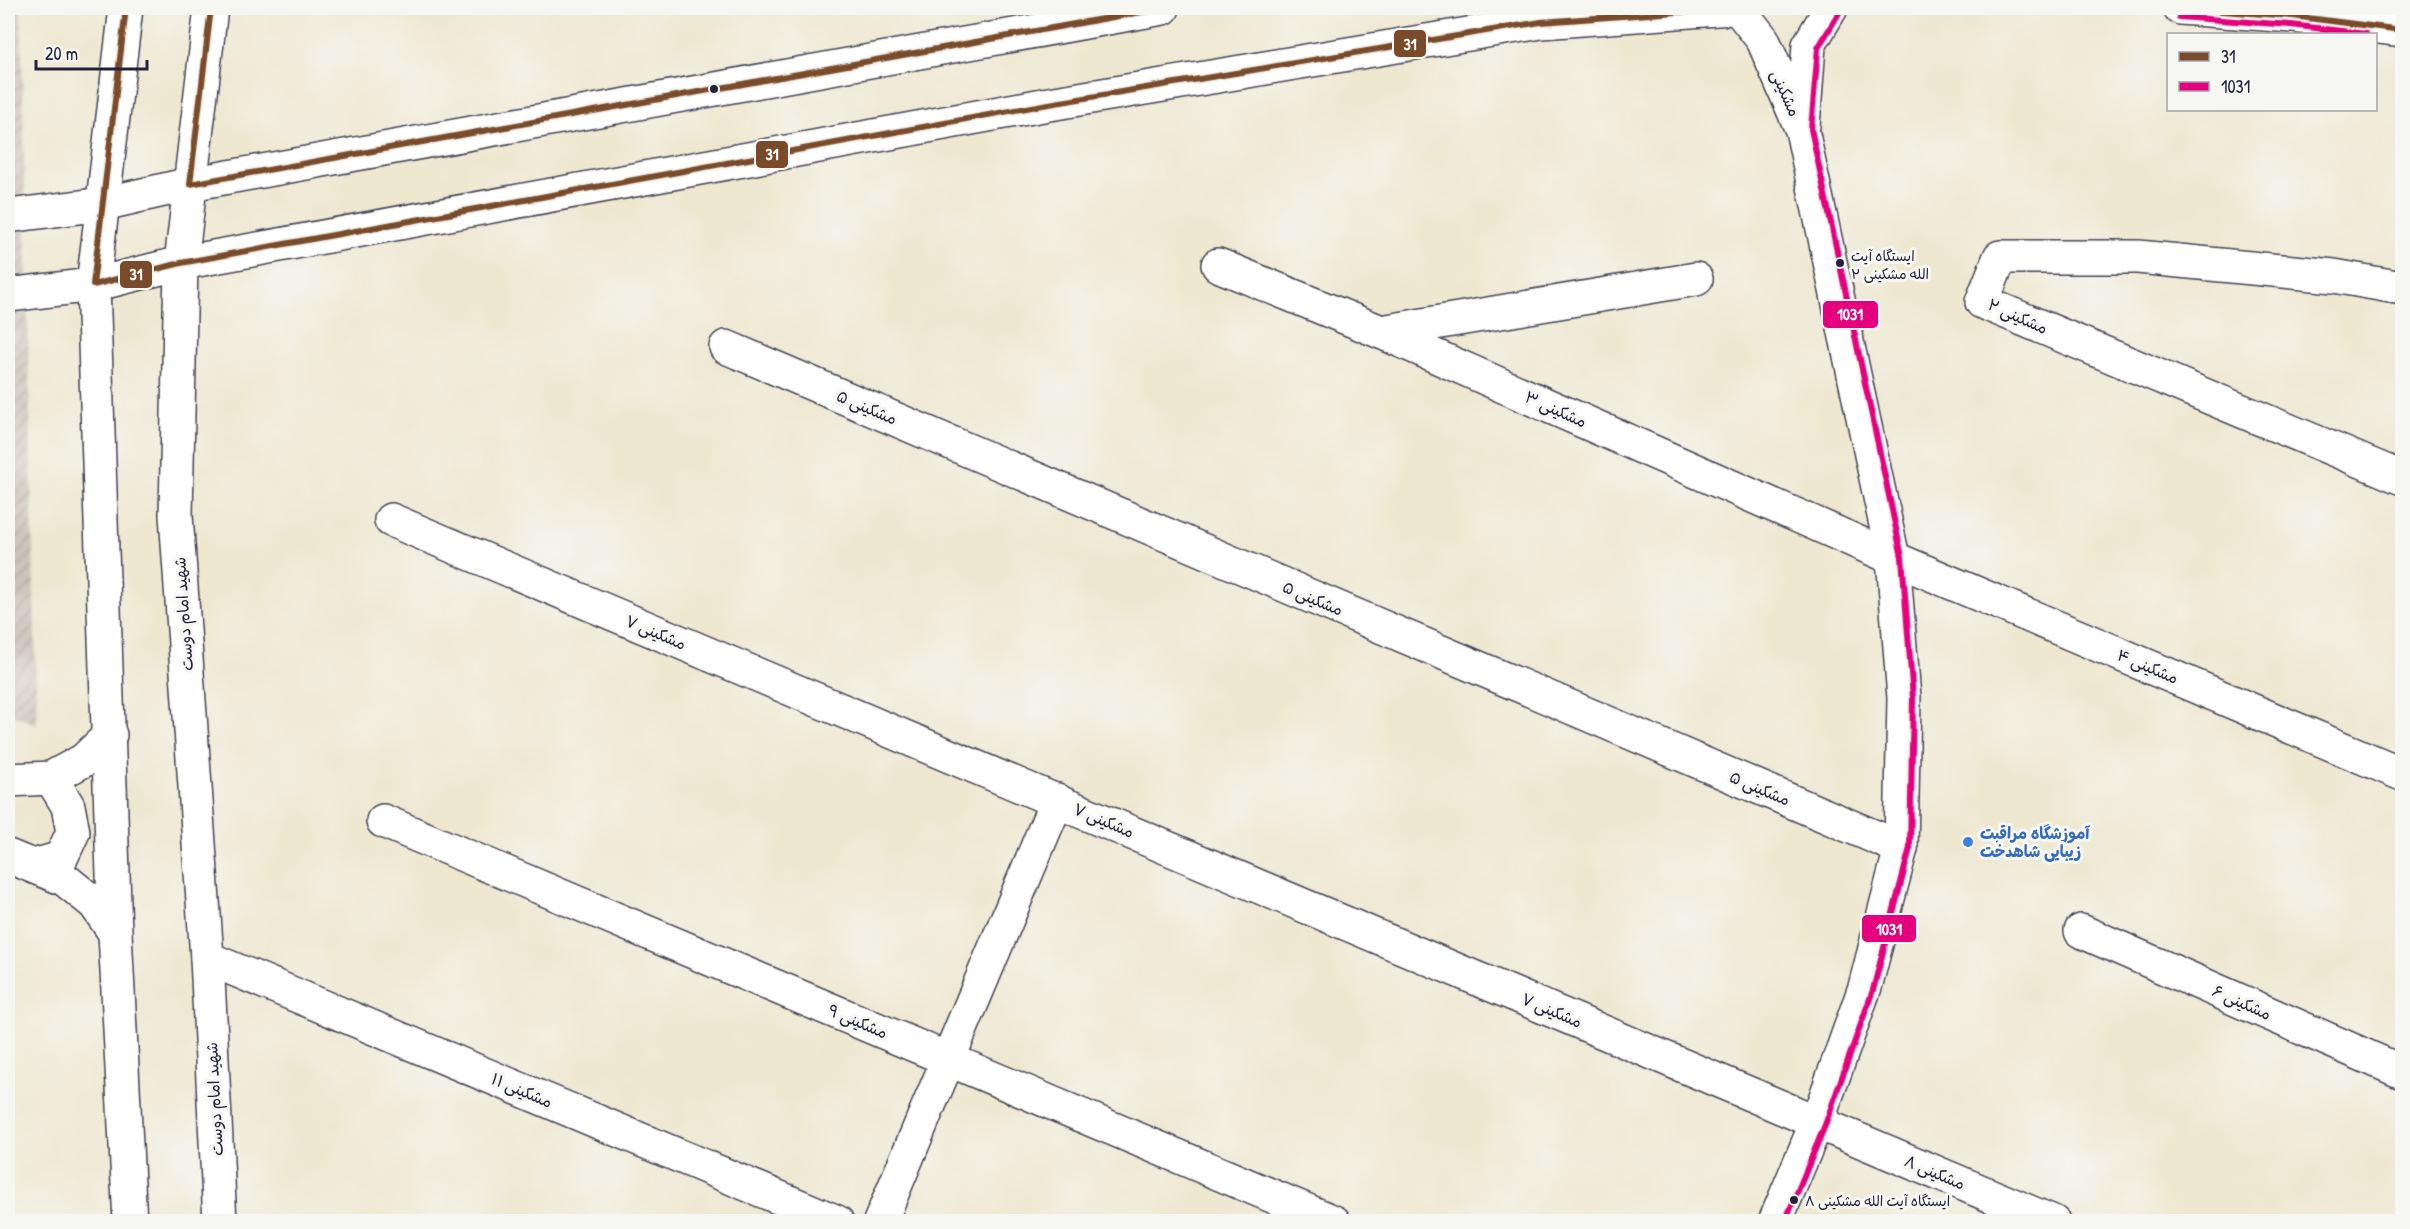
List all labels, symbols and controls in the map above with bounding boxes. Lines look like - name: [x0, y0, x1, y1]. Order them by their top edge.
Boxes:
- line badge: 31: [1393, 29, 1427, 58]
- scale bar: [36, 33, 147, 71]
- text: 31: [1404, 33, 1417, 55]
- legend: [2167, 33, 2377, 111]
- text: 20 m: [45, 41, 78, 66]
- text: 31: [2221, 44, 2236, 69]
- street label: مشکینی: [1766, 66, 1806, 120]
- text: 1031: [2221, 74, 2250, 99]
- unlabelled marker: [708, 83, 720, 95]
- line badge: 31: [755, 140, 789, 169]
- text: 31: [766, 143, 779, 165]
- place label: ایستگاه آیت الله مشکینی ۲: [1851, 246, 1929, 283]
- marker: ایستگاه آیت الله مشکینی ۲: [1834, 257, 1846, 269]
- line badge: 31: [119, 260, 153, 289]
- text: 31: [130, 263, 143, 285]
- street label: مشکینی ۲: [1984, 293, 2052, 339]
- line badge: 1031: [1822, 300, 1879, 329]
- text: 1031: [1837, 303, 1863, 325]
- street label: مشکینی ۵: [833, 384, 901, 430]
- street label: مشکینی ۳: [1521, 386, 1591, 432]
- street label: شهید امام دوست: [168, 556, 200, 672]
- street label: مشکینی ۵: [1279, 575, 1347, 621]
- street label: مشکینی ۷: [622, 609, 690, 655]
- street label: مشکینی ۴: [2114, 643, 2182, 689]
- street label: مشکینی ۵: [1726, 765, 1794, 811]
- street label: مشکینی ۷: [1070, 797, 1138, 843]
- place label: آموزشگاه مراقبت زیبایی شاهدخت: [1980, 822, 2090, 862]
- marker: آموزشگاه مراقبت زیبایی شاهدخت: [1961, 835, 1975, 849]
- line badge: 1031: [1861, 914, 1917, 943]
- text: 1031: [1876, 918, 1902, 940]
- street label: مشکینی ۶: [2209, 979, 2275, 1025]
- street label: مشکینی ۷: [1518, 987, 1586, 1033]
- street label: مشکینی ۹: [825, 999, 891, 1043]
- street label: شهید امام دوست: [200, 1041, 230, 1156]
- street label: مشکینی ۱۱: [488, 1067, 556, 1113]
- street label: مشکینی ۸: [1901, 1149, 1969, 1195]
- place label: ایستگاه آیت الله مشکینی ۸: [1805, 1191, 1950, 1210]
- marker: ایستگاه آیت الله مشکینی ۸: [1788, 1194, 1800, 1206]

